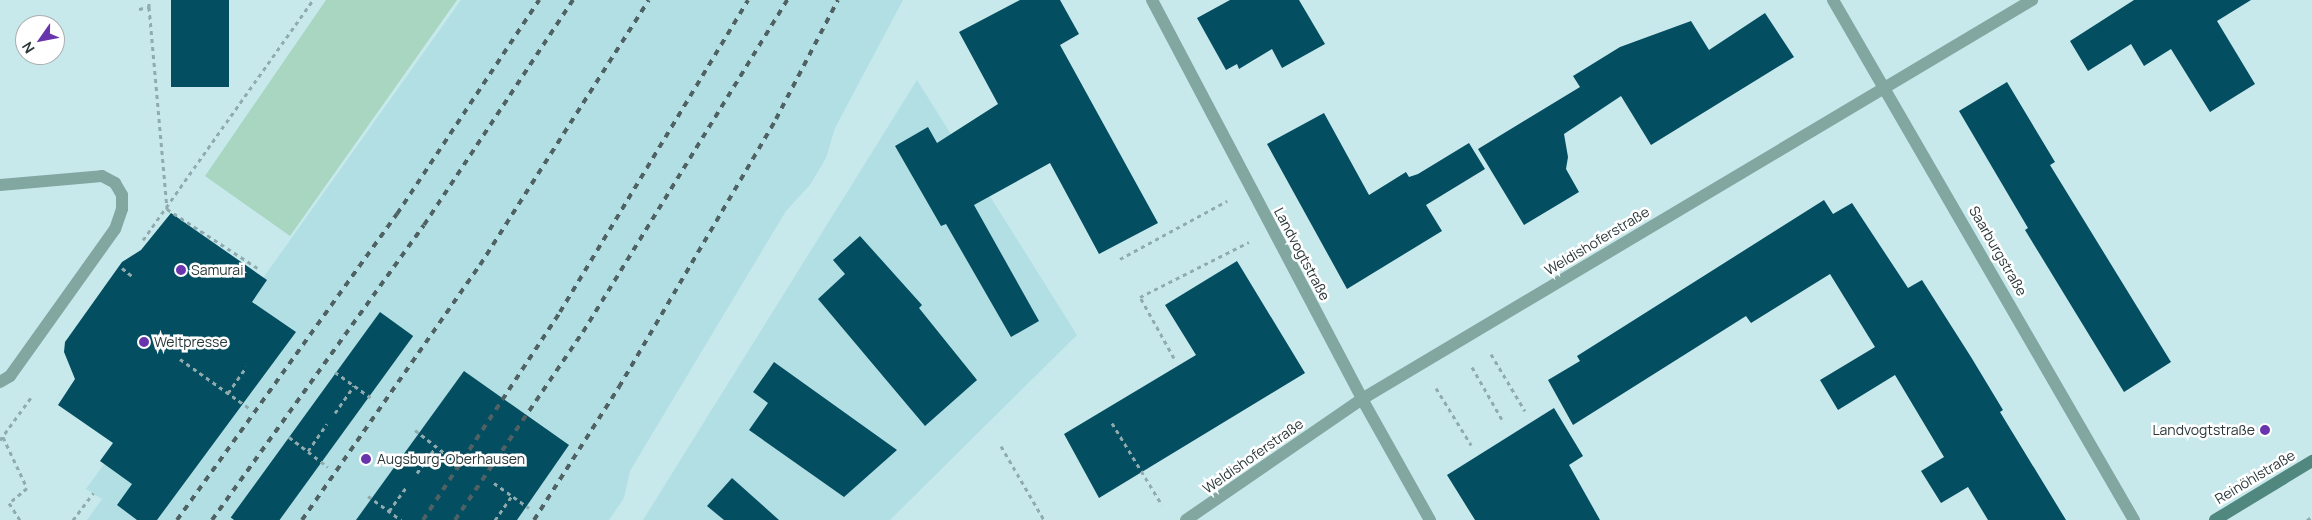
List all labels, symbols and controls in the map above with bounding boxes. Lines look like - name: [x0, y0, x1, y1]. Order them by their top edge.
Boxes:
- north arrow: [15, 15, 65, 65]
- text: N: [17, 39, 39, 57]
- street label: Weldishoferstraße: [1542, 203, 1652, 279]
- street label: Saarburgstraße: [1965, 203, 2031, 299]
- street label: Landvogtstraße: [1271, 205, 1333, 303]
- place label: Samurai: [191, 262, 243, 278]
- marker: Samurai: [175, 264, 187, 276]
- place label: Weltpresse: [154, 334, 228, 350]
- marker: Weltpresse: [138, 336, 150, 348]
- street label: Weldishoferstraße: [1199, 415, 1307, 497]
- place label: Landvogtstraße: [2152, 422, 2255, 438]
- marker: Landvogtstraße: [2259, 424, 2271, 436]
- street label: Reinöhlstraße: [2212, 447, 2298, 507]
- place label: Augsburg-Oberhausen: [377, 451, 525, 467]
- marker: Augsburg-Oberhausen: [359, 452, 373, 466]

